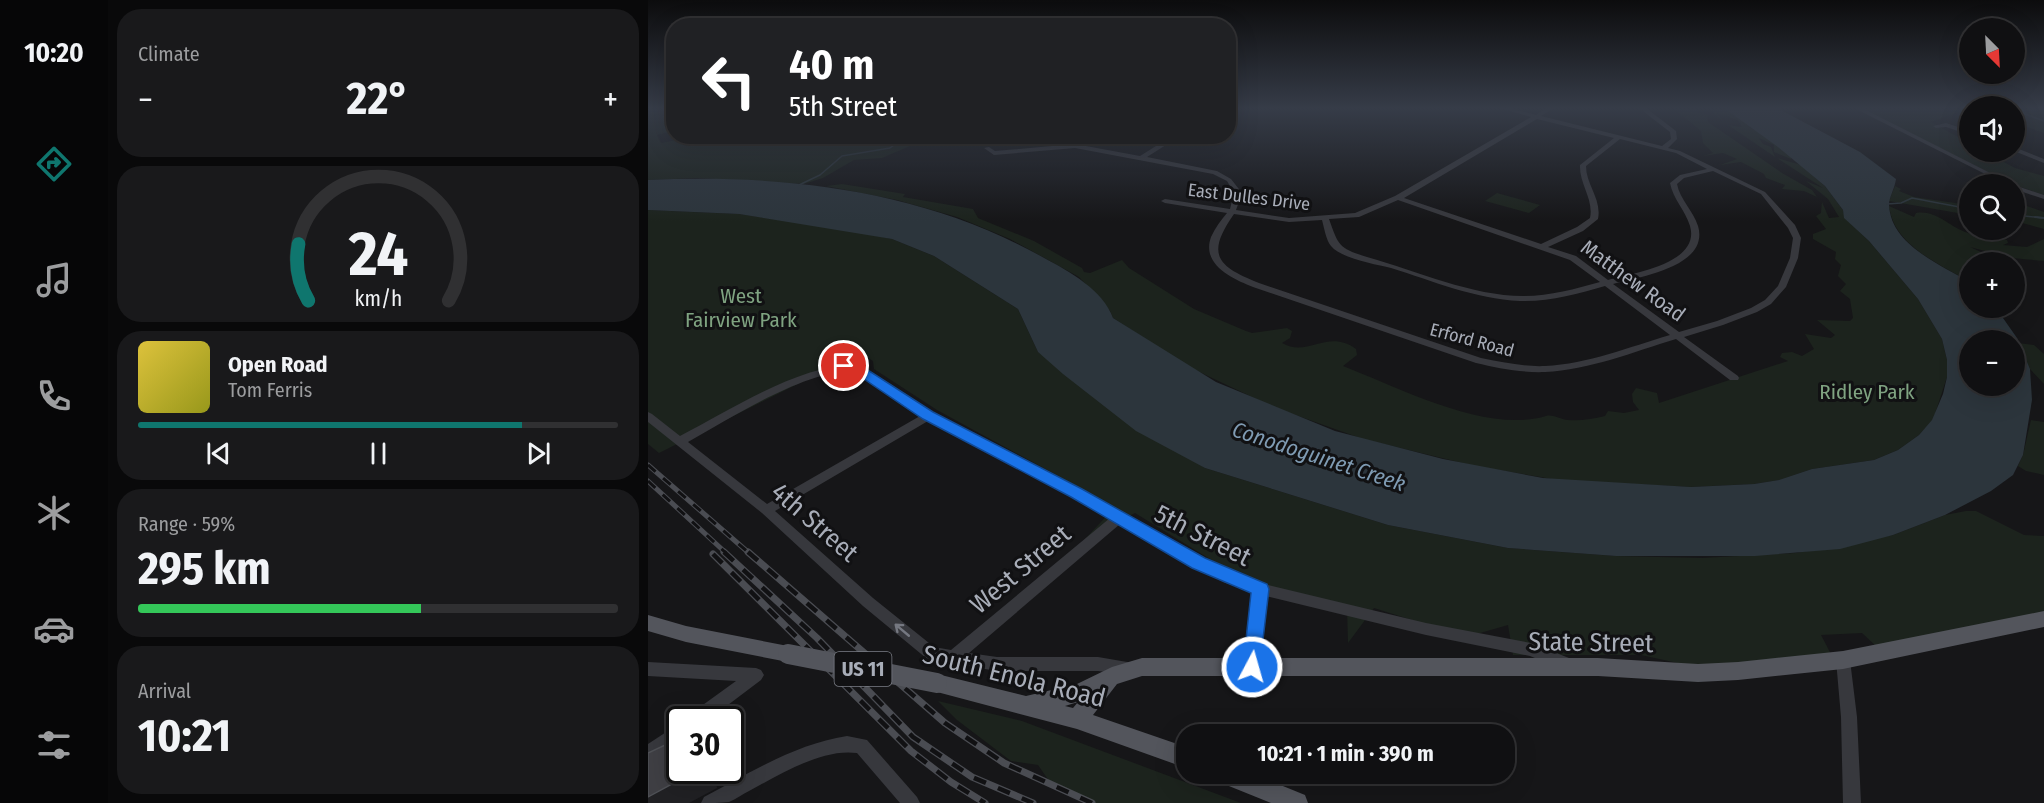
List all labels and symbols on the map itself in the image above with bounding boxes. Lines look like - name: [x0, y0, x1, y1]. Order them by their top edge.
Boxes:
- north arrow: [1959, 18, 2025, 84]
- street label: East Dulles Drive: [1187, 179, 1311, 215]
- street label: Matthew Road: [1576, 234, 1690, 328]
- park label: West Fairview Park: [685, 283, 797, 333]
- street label: Erford Road: [1427, 318, 1517, 362]
- pin: [818, 340, 869, 391]
- park label: Ridley Park: [1819, 379, 1915, 405]
- water label: Conodoguinet Creek: [1229, 416, 1409, 497]
- street label: 4th Street: [765, 476, 865, 569]
- street label: 5th Street: [1149, 498, 1257, 573]
- street label: West Street: [964, 518, 1077, 620]
- one-way arrow: [894, 624, 910, 637]
- street label: State Street: [1528, 626, 1654, 659]
- position arrow: [1220, 635, 1284, 699]
- street label: South Enola Road: [919, 639, 1108, 714]
- road number: US 11: [834, 652, 892, 686]
- speed limit sign: 30: [666, 706, 744, 784]

